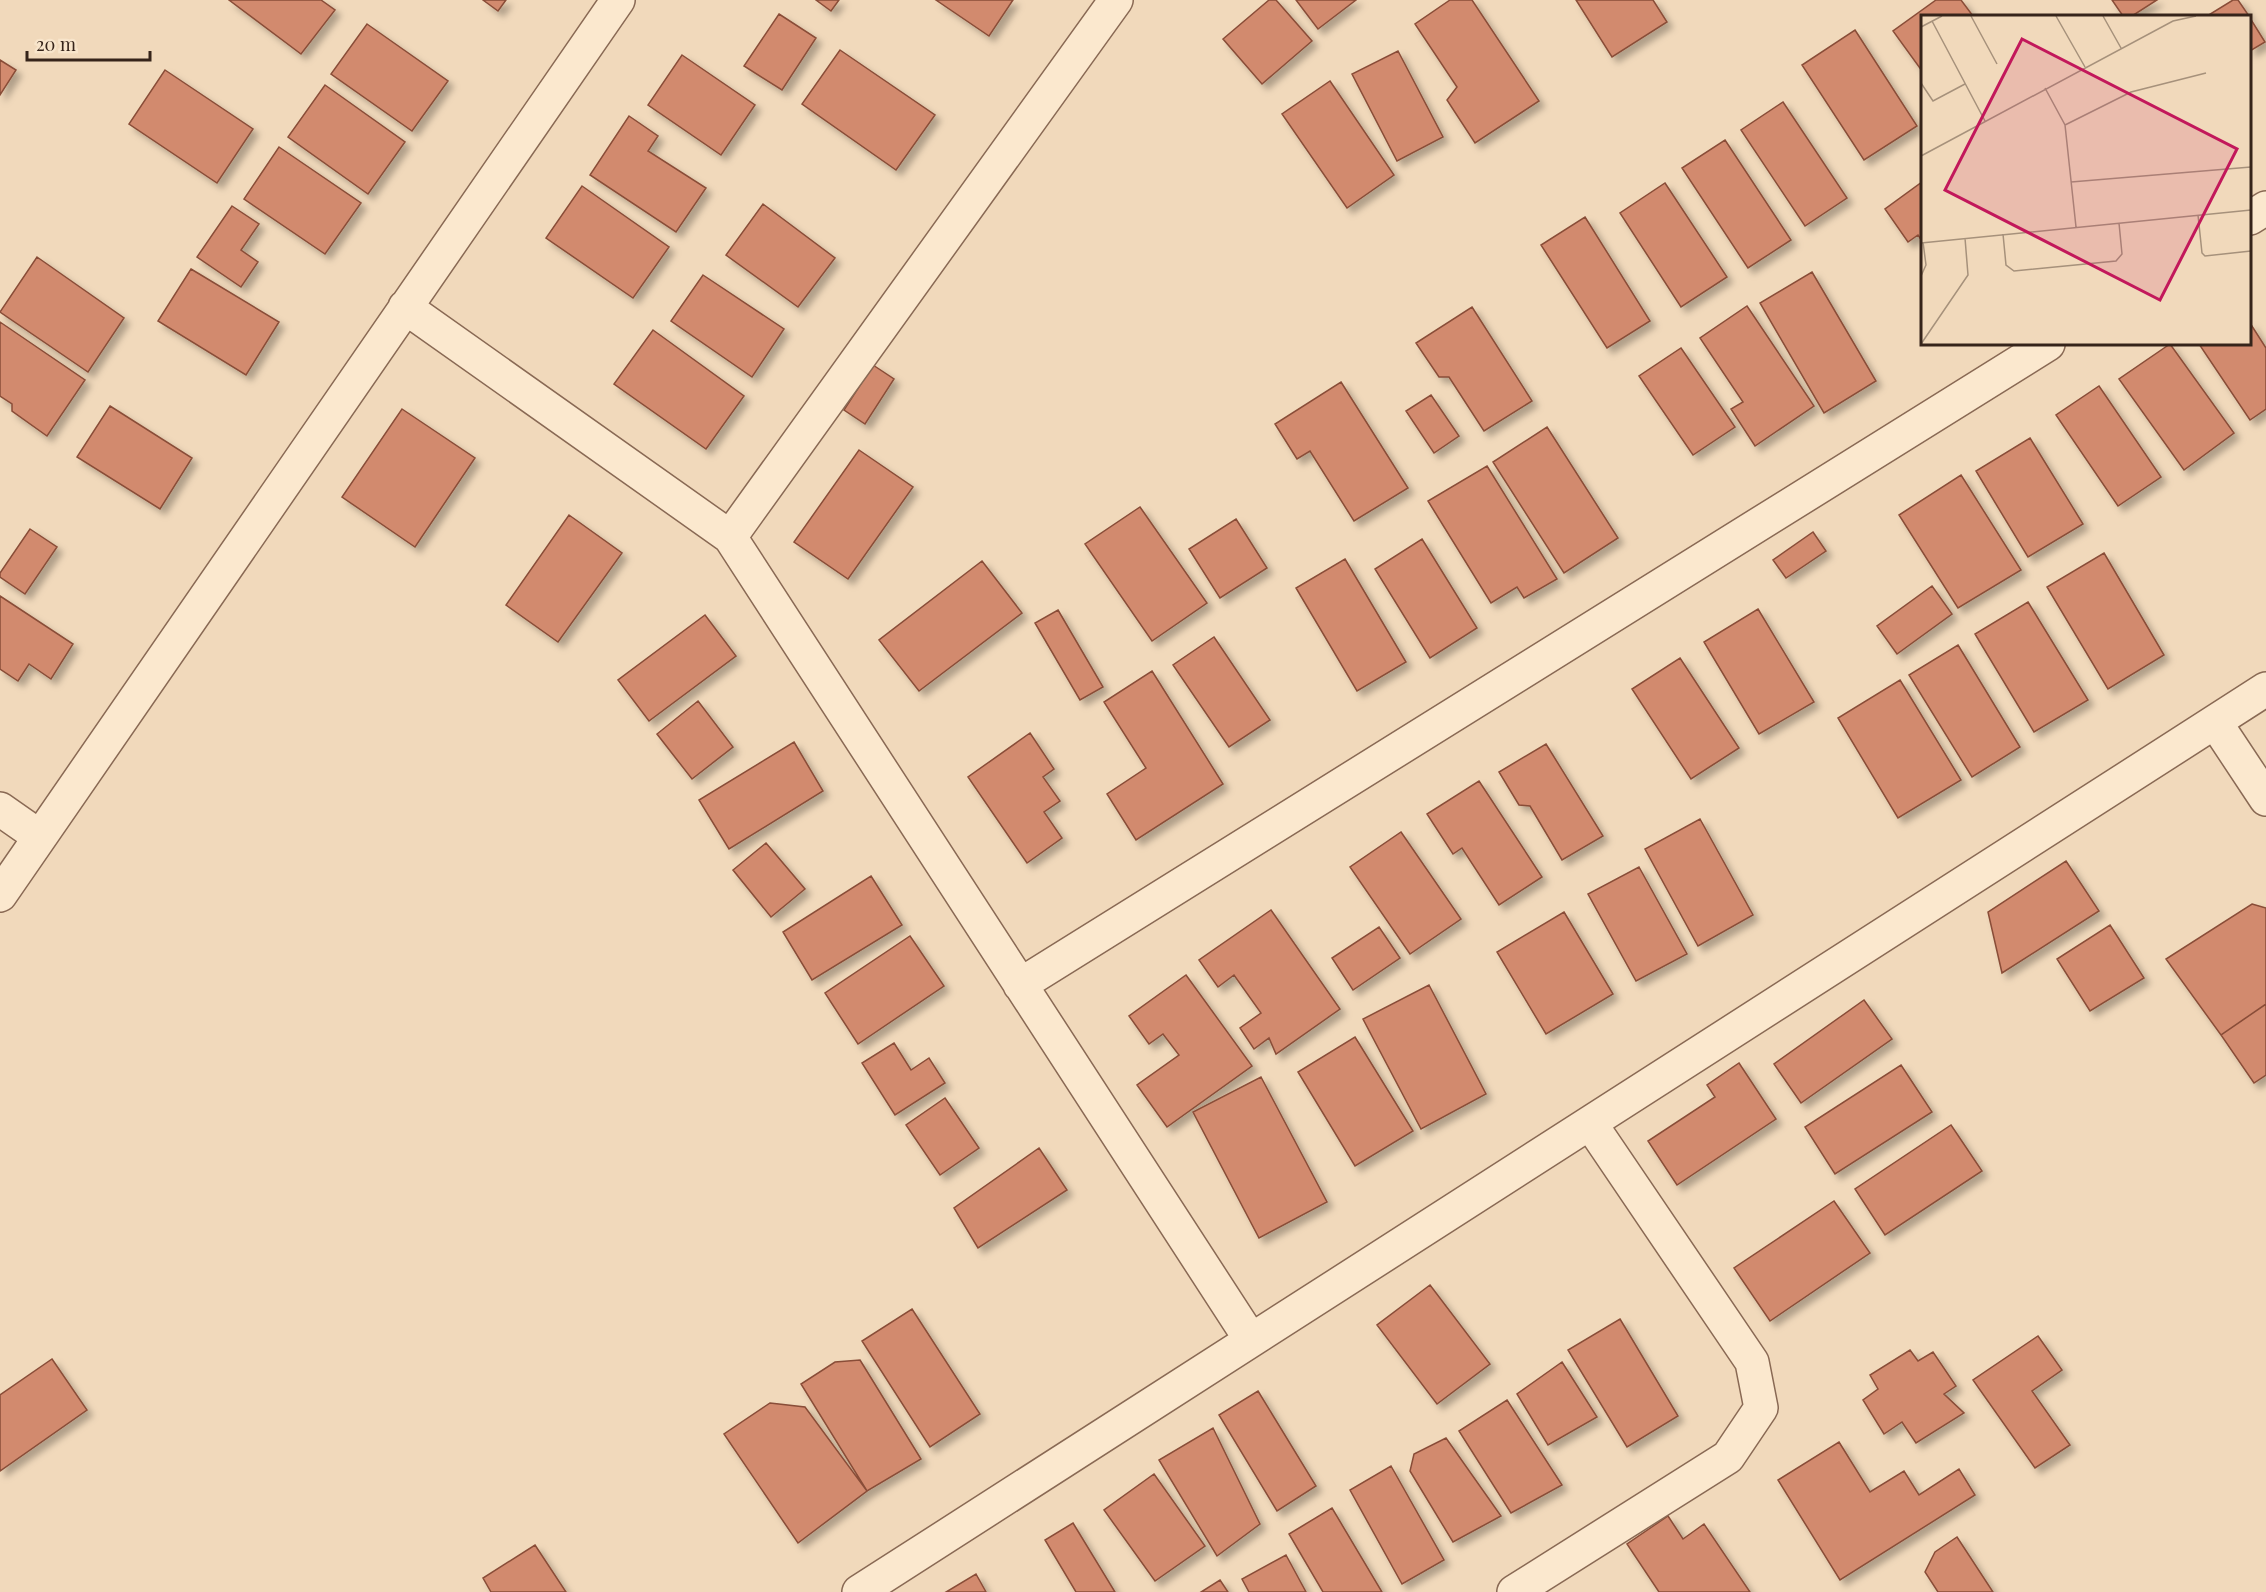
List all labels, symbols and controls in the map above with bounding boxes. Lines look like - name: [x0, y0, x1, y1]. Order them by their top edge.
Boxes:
- inset map: [1921, 15, 2251, 345]
- scale bar: [27, 24, 150, 62]
- text: 20 m: [36, 32, 76, 56]

